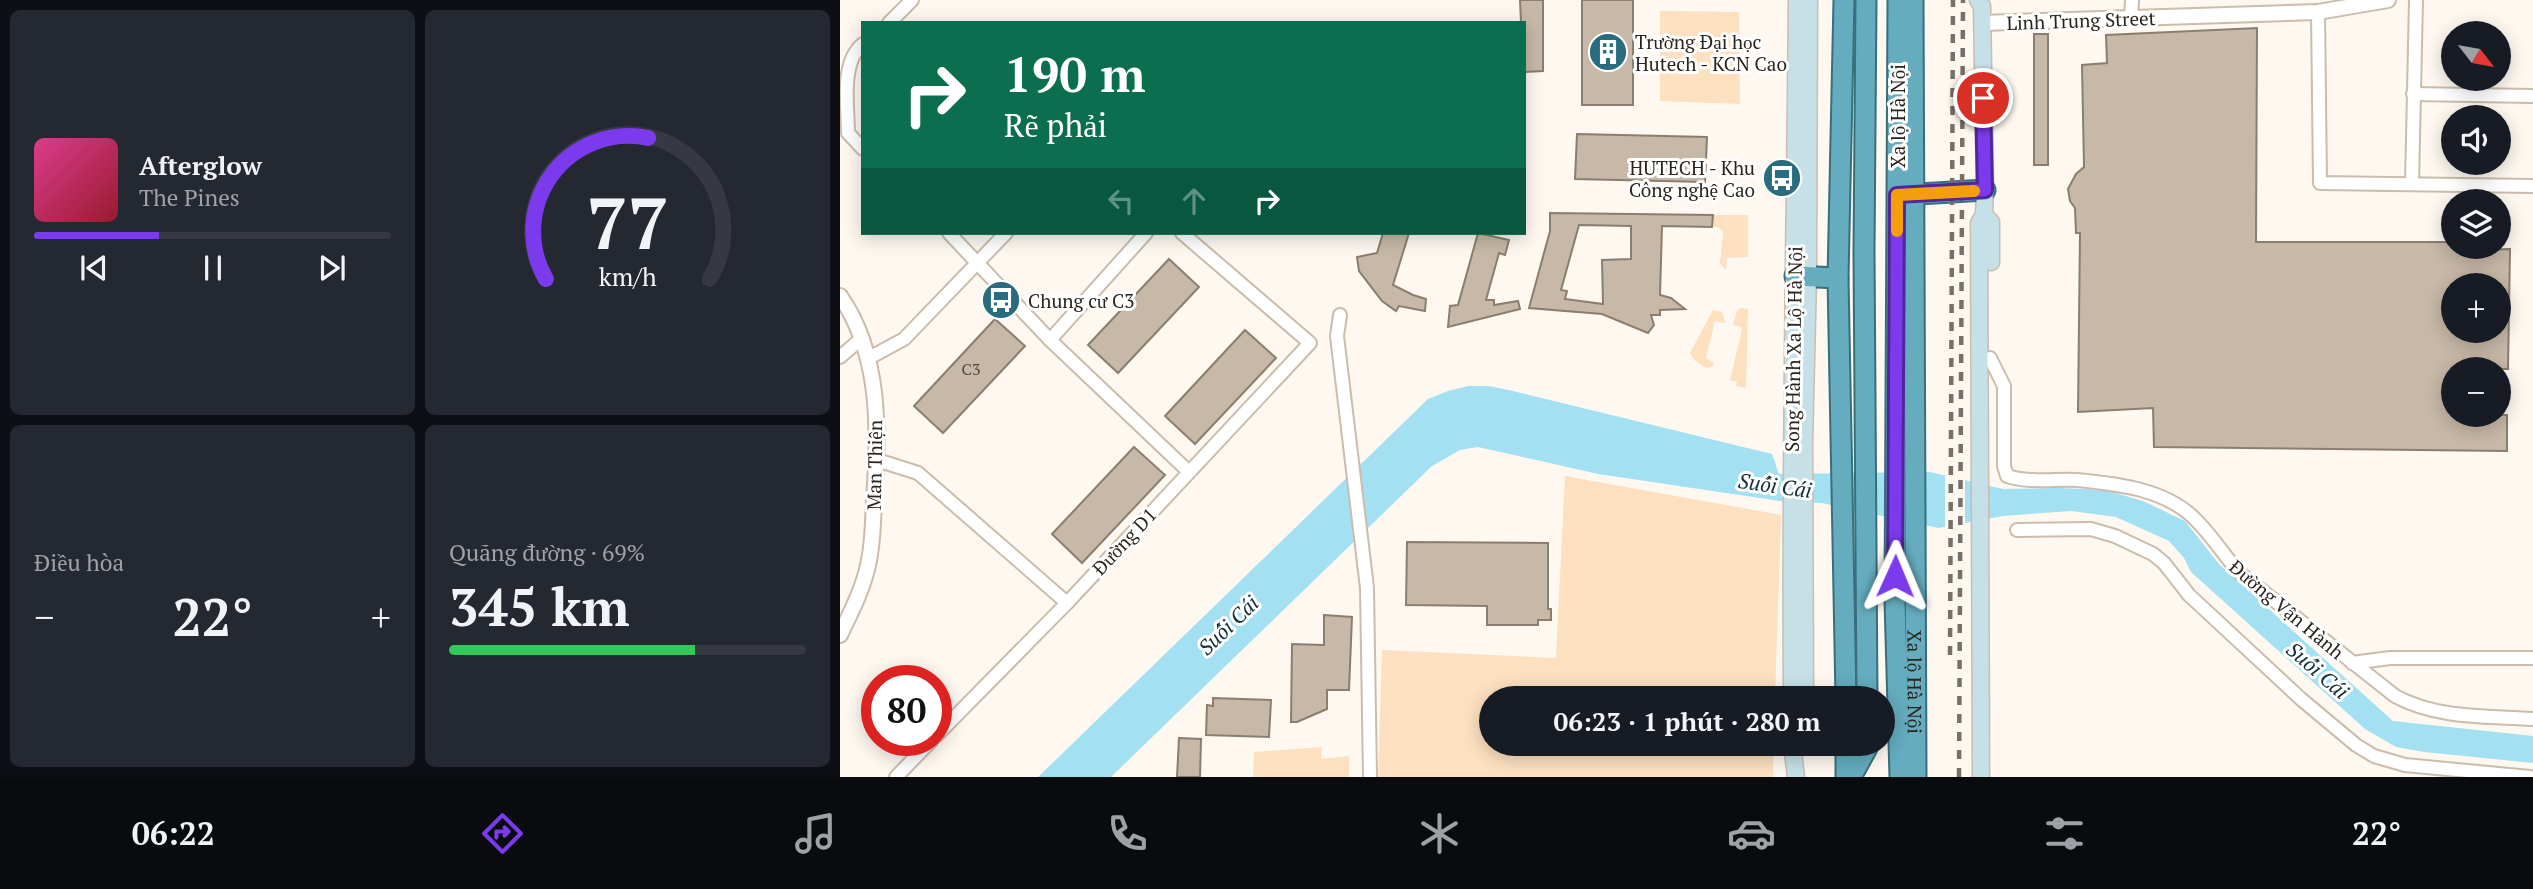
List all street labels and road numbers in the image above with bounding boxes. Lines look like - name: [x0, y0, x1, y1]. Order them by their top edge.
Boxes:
- street label: Linh Trung Street: [2006, 5, 2156, 35]
- street label: Xa lộ Hà Nội: [1885, 64, 1910, 168]
- street label: Song Hành Xa Lộ Hà Nội: [1779, 246, 1807, 452]
- street label: Man Thiện: [861, 420, 887, 510]
- street label: Đường D1: [1086, 502, 1162, 580]
- street label: Đường Vận Hành: [2224, 554, 2350, 664]
- street label: Xa lộ Hà Nội: [1903, 630, 1928, 734]

